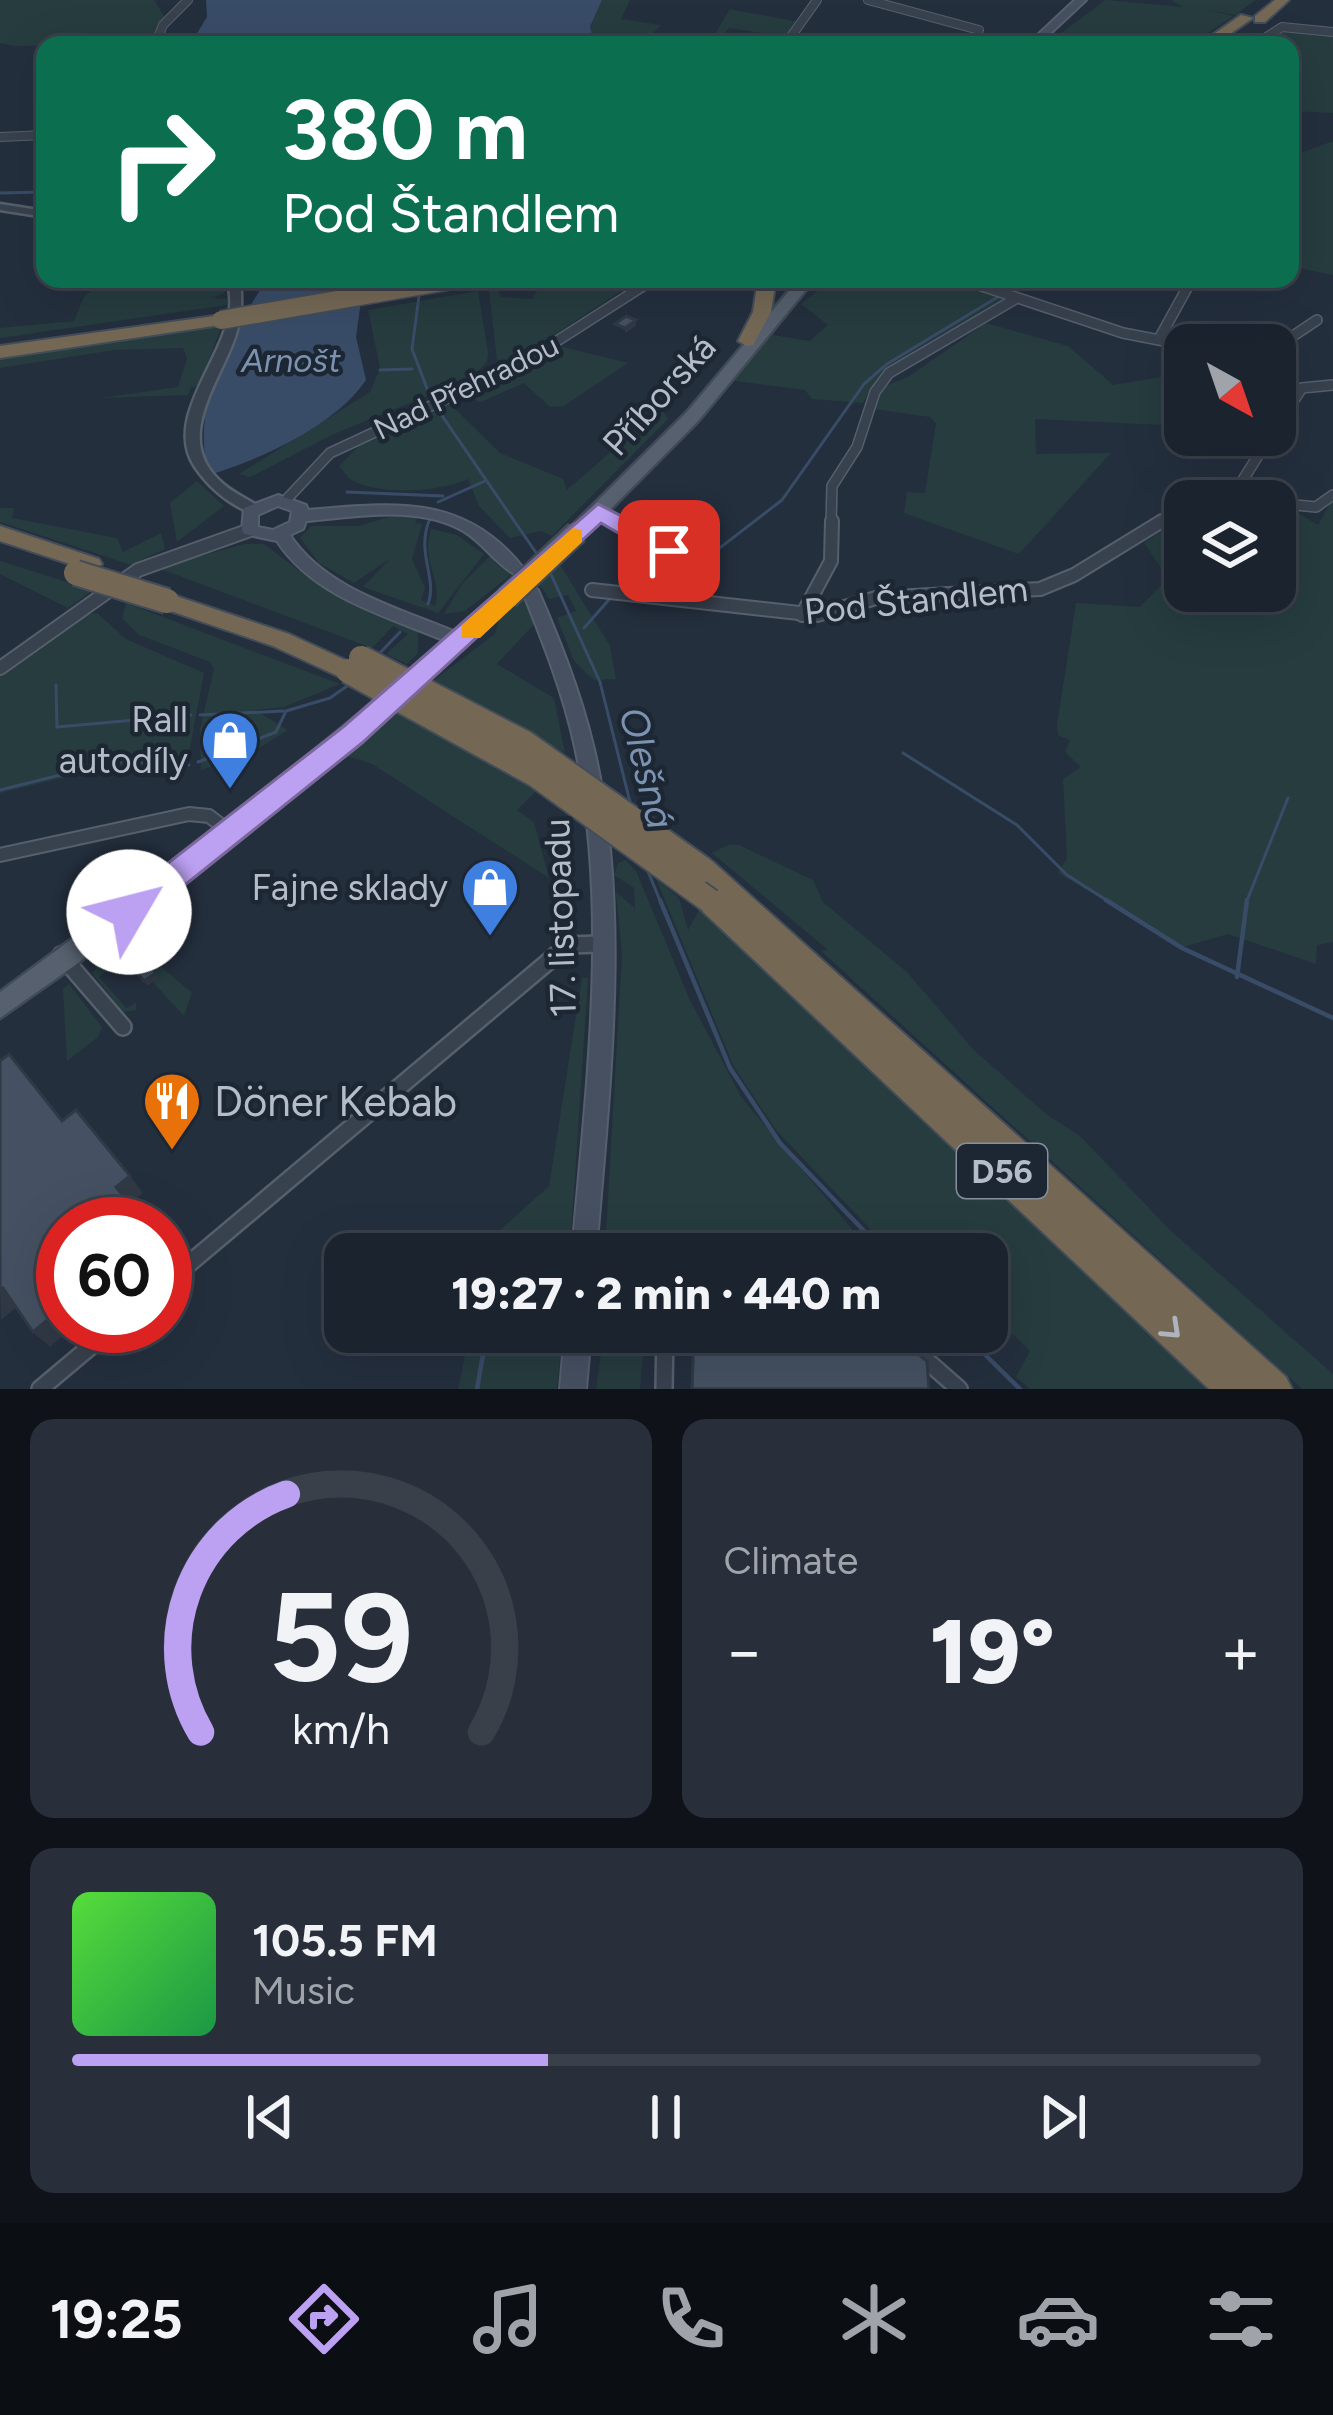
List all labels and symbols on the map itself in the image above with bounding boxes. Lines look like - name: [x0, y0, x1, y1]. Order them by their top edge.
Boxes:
- north arrow: [1164, 324, 1296, 456]
- street label: Nad Přehradou: [367, 326, 565, 448]
- street label: Příborská: [594, 326, 724, 464]
- water label: Arnošt: [239, 341, 341, 380]
- pin: [618, 500, 720, 602]
- street label: Pod Štandlem: [802, 567, 1030, 633]
- place label: Rall autodíly: [59, 698, 188, 782]
- water label: Olešná: [609, 703, 685, 833]
- shop icon: Rall autodíly: [199, 709, 261, 791]
- street label: 17. listopadu: [535, 818, 585, 1018]
- position arrow: [66, 849, 192, 975]
- shop icon: Fajne sklady: [459, 856, 521, 938]
- place label: Fajne sklady: [251, 866, 448, 909]
- restaurant icon: Döner Kebab: [141, 1070, 203, 1152]
- place label: Döner Kebab: [214, 1076, 457, 1127]
- road number: D56: [957, 1144, 1047, 1198]
- speed limit sign: 60: [36, 1197, 192, 1353]
- one-way arrow: [1158, 1316, 1180, 1338]

